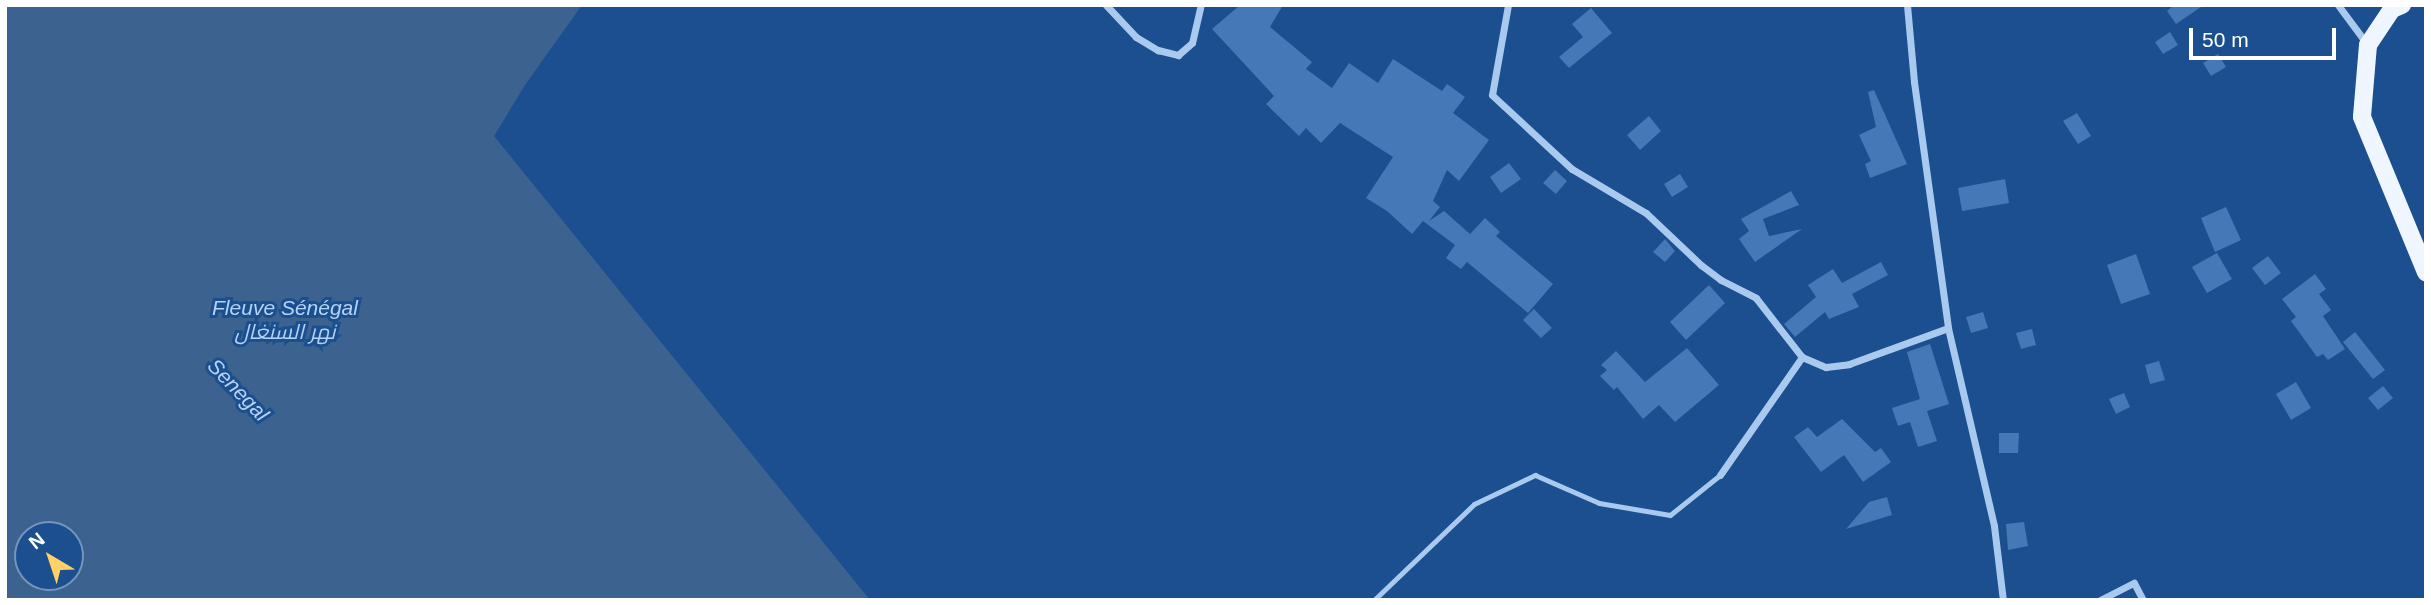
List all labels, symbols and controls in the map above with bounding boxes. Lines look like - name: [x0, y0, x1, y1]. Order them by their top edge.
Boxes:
- scale bar: [2193, 14, 2340, 58]
- text: 50 m: [2202, 28, 2249, 51]
- water label: Fleuve Sénégal نهر السنغال: [212, 295, 358, 345]
- water label: Senegal: [202, 354, 274, 426]
- north arrow: [14, 521, 84, 591]
- text: N: [25, 528, 49, 553]

